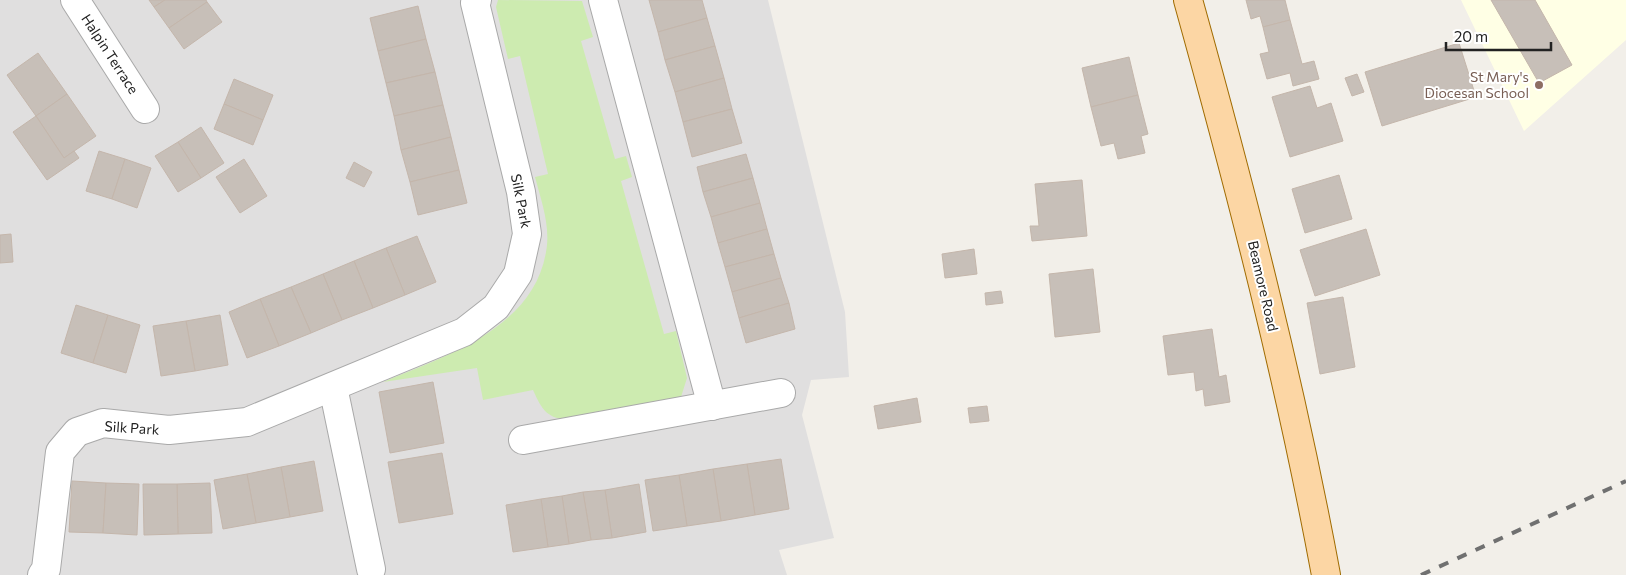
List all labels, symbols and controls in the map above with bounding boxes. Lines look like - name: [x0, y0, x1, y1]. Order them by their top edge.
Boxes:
- street label: Halpin Terrace: [78, 11, 143, 97]
- scale bar: [1446, 20, 1551, 52]
- text: 20 m: [1454, 27, 1488, 45]
- place label: St Mary's Diocesan School: [1425, 68, 1529, 101]
- marker: St Mary's Diocesan School: [1533, 79, 1545, 91]
- street label: Silk Park: [508, 172, 535, 230]
- street label: Beamore Road: [1245, 239, 1282, 333]
- street label: Silk Park: [104, 417, 160, 438]

